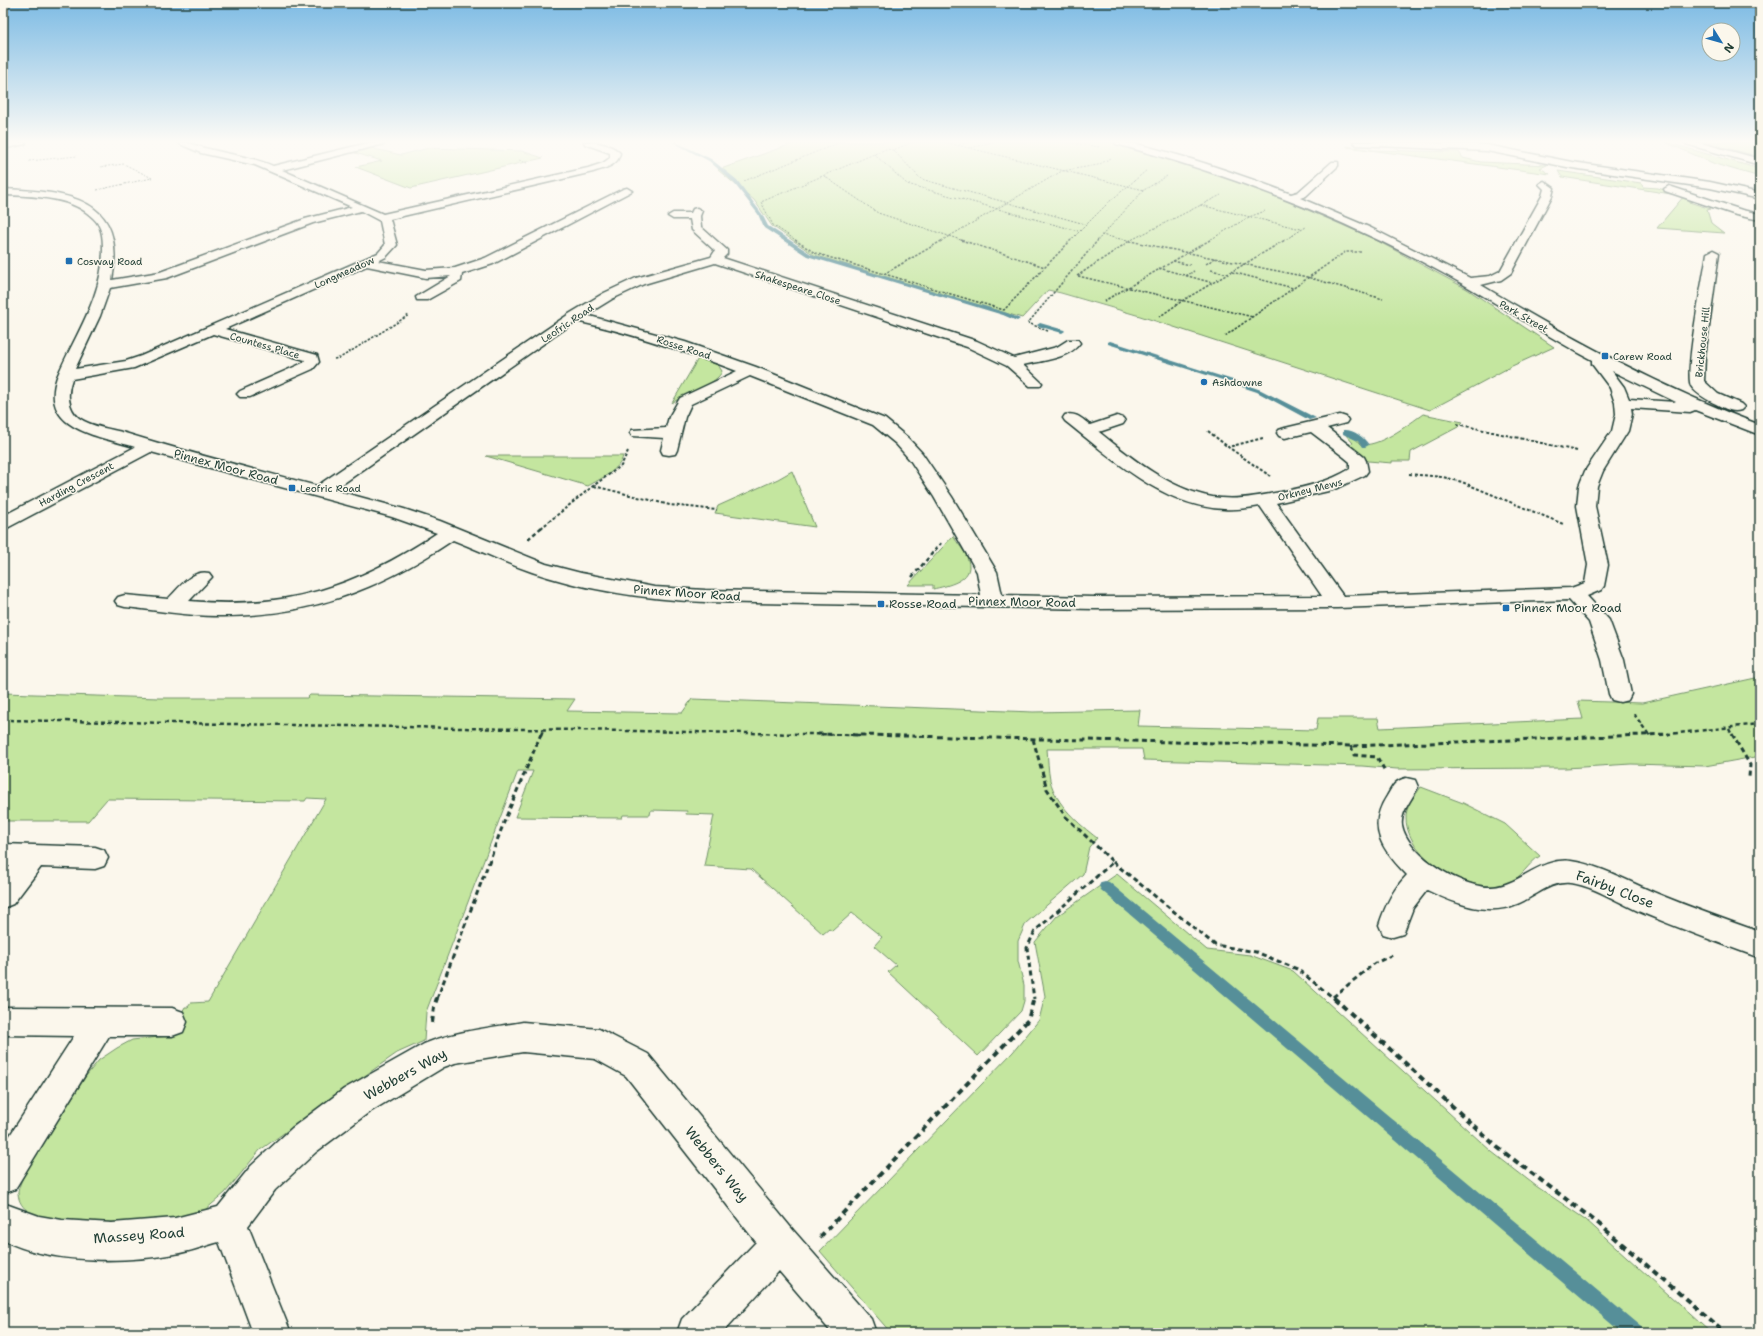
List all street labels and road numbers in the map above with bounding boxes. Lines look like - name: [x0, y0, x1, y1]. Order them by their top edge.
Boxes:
- street label: Longmeadow: [312, 253, 377, 292]
- street label: Shakespeare Close: [753, 267, 843, 308]
- street label: Park Street: [1497, 297, 1551, 336]
- street label: Leofric Road: [538, 301, 597, 346]
- street label: Brickhouse Hill: [1692, 306, 1713, 378]
- street label: Countess Place: [229, 329, 302, 362]
- street label: Rosse Road: [655, 333, 713, 363]
- street label: Pinnex Moor Road: [172, 445, 280, 489]
- street label: Harding Crescent: [36, 459, 116, 510]
- street label: Orkney Mews: [1276, 475, 1344, 504]
- street label: Pinnex Moor Road: [633, 581, 742, 605]
- street label: Pinnex Moor Road: [968, 593, 1076, 611]
- street label: Fairby Close: [1573, 866, 1657, 912]
- street label: Webbers Way: [360, 1044, 450, 1104]
- street label: Webbers Way: [681, 1123, 753, 1205]
- street label: Massey Road: [93, 1223, 185, 1247]

